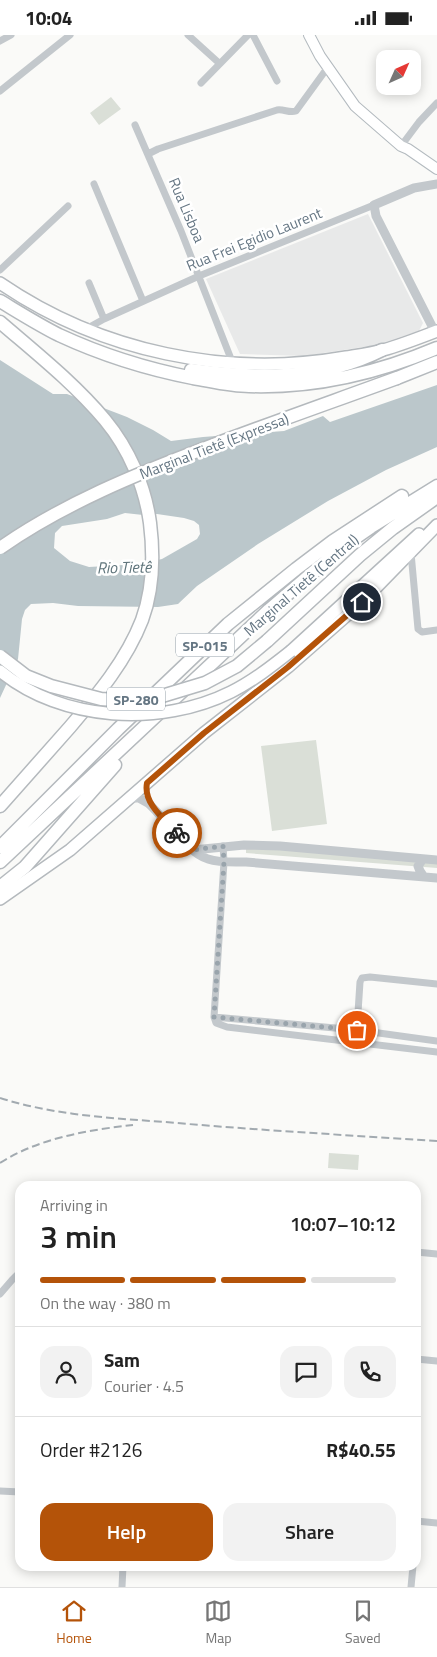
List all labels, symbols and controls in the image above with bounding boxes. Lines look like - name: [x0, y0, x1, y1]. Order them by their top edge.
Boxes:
- text: 10:04: [25, 3, 72, 32]
- north arrow: [376, 50, 421, 95]
- map controls: [376, 50, 421, 95]
- street label: Rua Lisboa: [163, 174, 211, 247]
- street label: Rua Frei Egidio Laurent: [183, 201, 326, 277]
- street label: Marginal Tietê (Expressa): [136, 407, 292, 485]
- street label: Marginal Tietê (Central): [238, 528, 364, 642]
- water label: Rio Tietê: [97, 554, 153, 579]
- pin: [341, 581, 383, 623]
- icon: home: [348, 588, 376, 616]
- road number: SP-015: [176, 633, 234, 657]
- road number: SP-280: [107, 687, 165, 711]
- courier: [152, 808, 202, 858]
- icon: bike: [163, 819, 191, 847]
- pin: [336, 1009, 378, 1051]
- icon: bag: [343, 1016, 371, 1044]
- text: Arriving in: [40, 1193, 108, 1217]
- text: 10:07–10:12: [290, 1209, 396, 1238]
- text: 3 min: [40, 1212, 117, 1260]
- text: On the way · 380 m: [40, 1291, 171, 1315]
- text: Sam: [104, 1345, 140, 1374]
- button: person: [40, 1346, 92, 1398]
- button: chat: [280, 1346, 332, 1398]
- button: phone: [344, 1346, 396, 1398]
- text: Courier · 4.5: [104, 1374, 184, 1398]
- text: Order #2126: [40, 1435, 142, 1464]
- text: R$40.55: [326, 1435, 396, 1464]
- button: Help: [40, 1503, 213, 1561]
- button: Share: [223, 1503, 396, 1561]
- tab: Home: [56, 1597, 92, 1648]
- tab: Map: [204, 1597, 232, 1648]
- tab: Saved: [345, 1597, 381, 1648]

